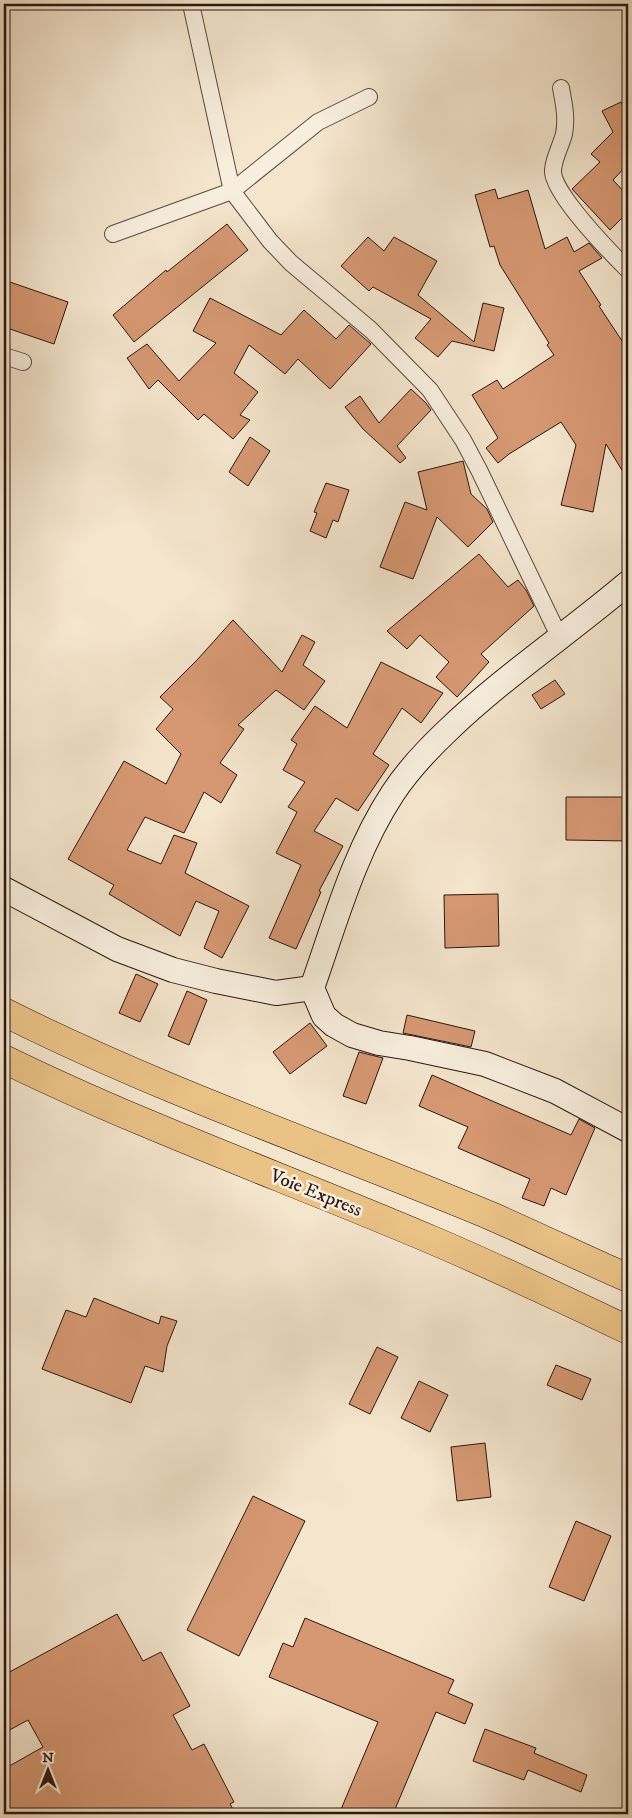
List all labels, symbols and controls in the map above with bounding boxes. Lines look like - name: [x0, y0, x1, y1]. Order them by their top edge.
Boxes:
- street label: Voie Express: [266, 1164, 365, 1222]
- north arrow: [22, 1746, 72, 1796]
- text: N: [42, 1749, 54, 1767]

